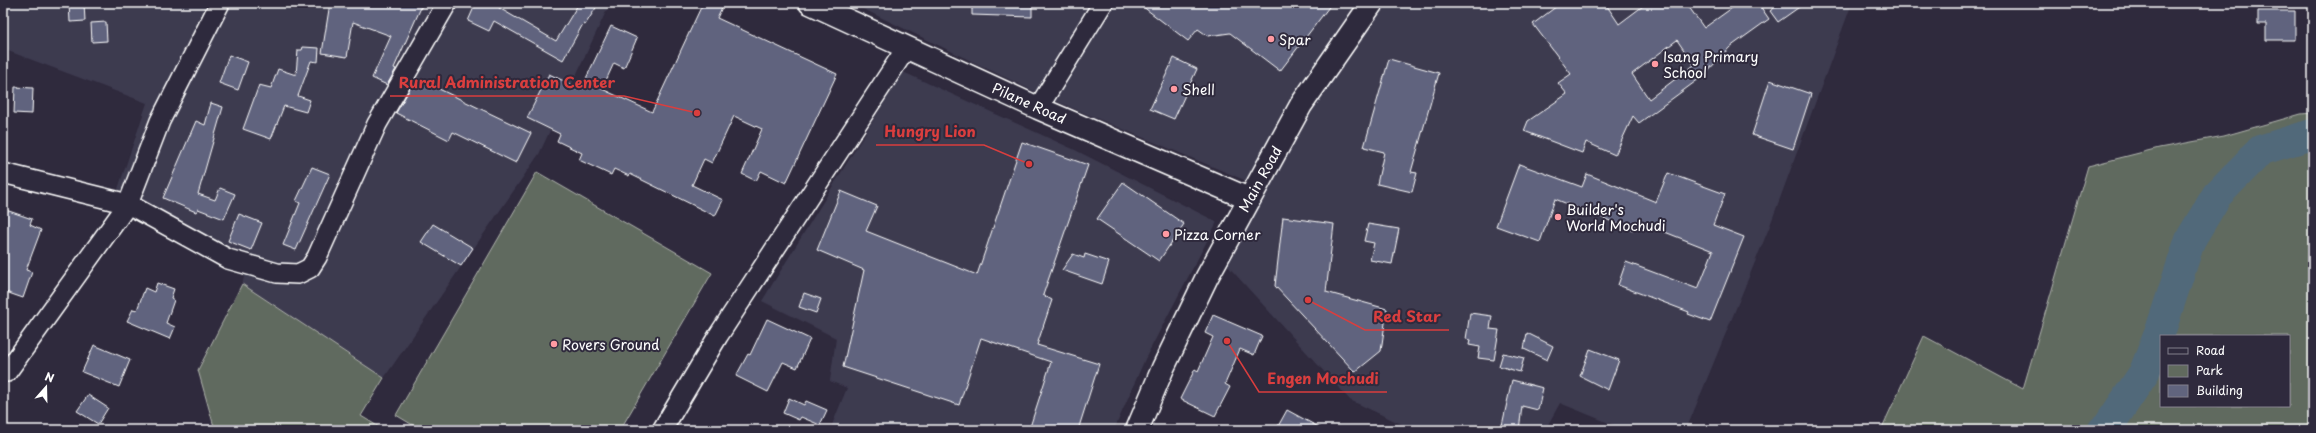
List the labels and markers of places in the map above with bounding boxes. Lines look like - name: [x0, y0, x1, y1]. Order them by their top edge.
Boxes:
- place label: Spar: [1279, 29, 1311, 50]
- marker: Spar: [1266, 34, 1276, 44]
- place label: Isang Primary School: [1663, 46, 1758, 83]
- marker: Isang Primary School: [1650, 59, 1660, 69]
- callout: Rural Administration Center: [390, 69, 624, 96]
- place label: Shell: [1182, 79, 1215, 100]
- marker: Shell: [1169, 84, 1179, 94]
- callout: Hungry Lion: [876, 118, 984, 145]
- place label: Builder's World Mochudi: [1566, 199, 1666, 236]
- marker: Builder's World Mochudi: [1553, 212, 1563, 222]
- place label: Pizza Corner: [1174, 224, 1261, 245]
- marker: Pizza Corner: [1161, 229, 1171, 239]
- callout: Red Star: [1365, 303, 1449, 330]
- place label: Rovers Ground: [562, 334, 659, 355]
- marker: Rovers Ground: [549, 339, 559, 349]
- callout: Engen Mochudi: [1259, 365, 1387, 392]

